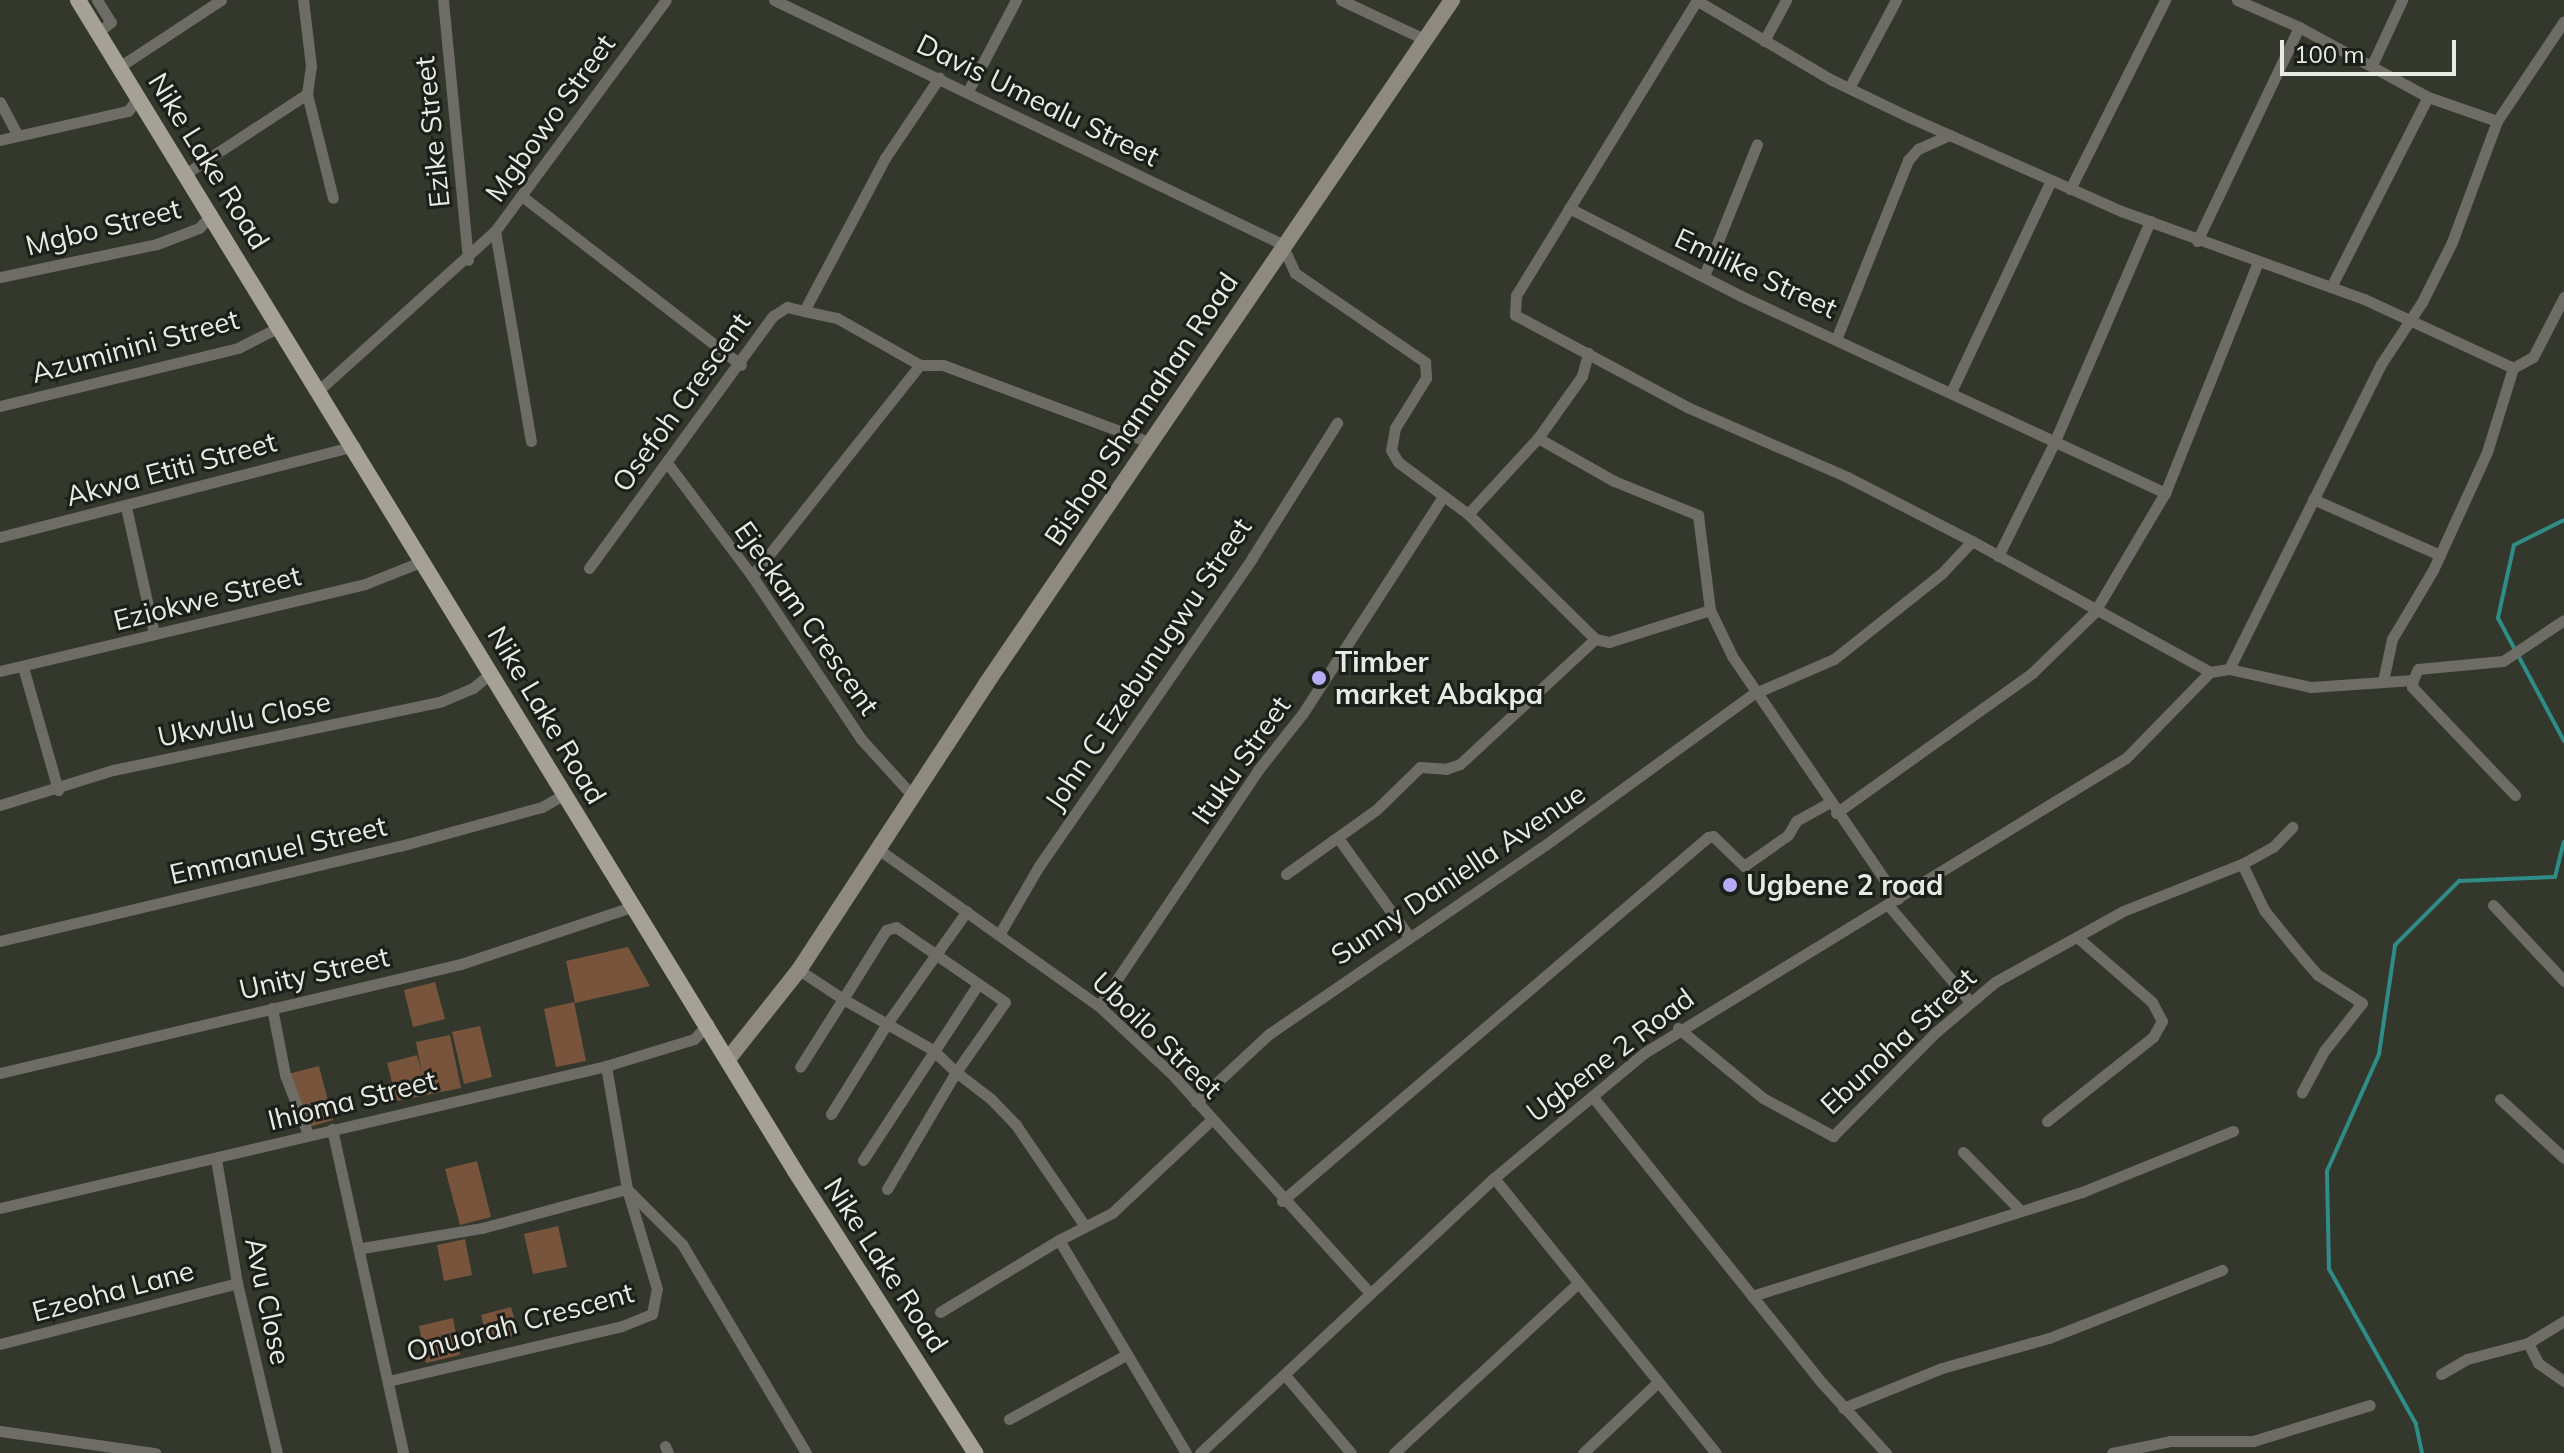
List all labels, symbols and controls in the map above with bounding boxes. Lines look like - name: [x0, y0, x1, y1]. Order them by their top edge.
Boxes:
- scale bar: [2284, 24, 2460, 74]
- street label: Davis Umealu Street: [912, 27, 1164, 173]
- street label: Mgbowo Street: [478, 28, 622, 208]
- text: 100 m: [2294, 39, 2365, 69]
- street label: Ezike Street: [407, 55, 457, 209]
- street label: Nike Lake Road: [141, 67, 277, 255]
- street label: Mgbo Street: [22, 192, 184, 262]
- street label: Emilike Street: [1670, 221, 1842, 325]
- street label: Bishop Shannahan Road: [1037, 266, 1245, 552]
- street label: Azuminini Street: [28, 302, 242, 390]
- street label: Osefoh Crescent: [605, 306, 757, 498]
- street label: Akwa Etiti Street: [62, 425, 280, 513]
- street label: John C Ezebunugwu Street: [1038, 511, 1258, 817]
- street label: Ejeckam Crescent: [728, 515, 886, 721]
- street label: Eziokwe Street: [110, 559, 304, 637]
- street label: Nike Lake Road: [481, 620, 613, 810]
- place label: Timber market Abakpa: [1335, 645, 1543, 711]
- marker: Timber market Abakpa: [1310, 669, 1328, 687]
- street label: Ukwulu Close: [154, 684, 334, 754]
- street label: Ituku Street: [1185, 690, 1297, 830]
- street label: Sunny Daniella Avenue: [1324, 776, 1592, 972]
- street label: Emmanuel Street: [166, 809, 390, 891]
- place label: Ugbene 2 road: [1746, 868, 1943, 902]
- marker: Ugbene 2 road: [1721, 876, 1739, 894]
- street label: Unity Street: [236, 939, 392, 1007]
- street label: Ebunoha Street: [1813, 961, 1983, 1121]
- street label: Uboilo Street: [1085, 965, 1229, 1105]
- street label: Ugbene 2 Road: [1520, 981, 1700, 1129]
- street label: Ihioma Street: [264, 1063, 440, 1137]
- street label: Nike Lake Road: [817, 1171, 955, 1359]
- street label: Avu Close: [238, 1234, 298, 1368]
- street label: Ezeoha Lane: [28, 1253, 198, 1329]
- street label: Onuorah Crescent: [403, 1275, 637, 1369]

